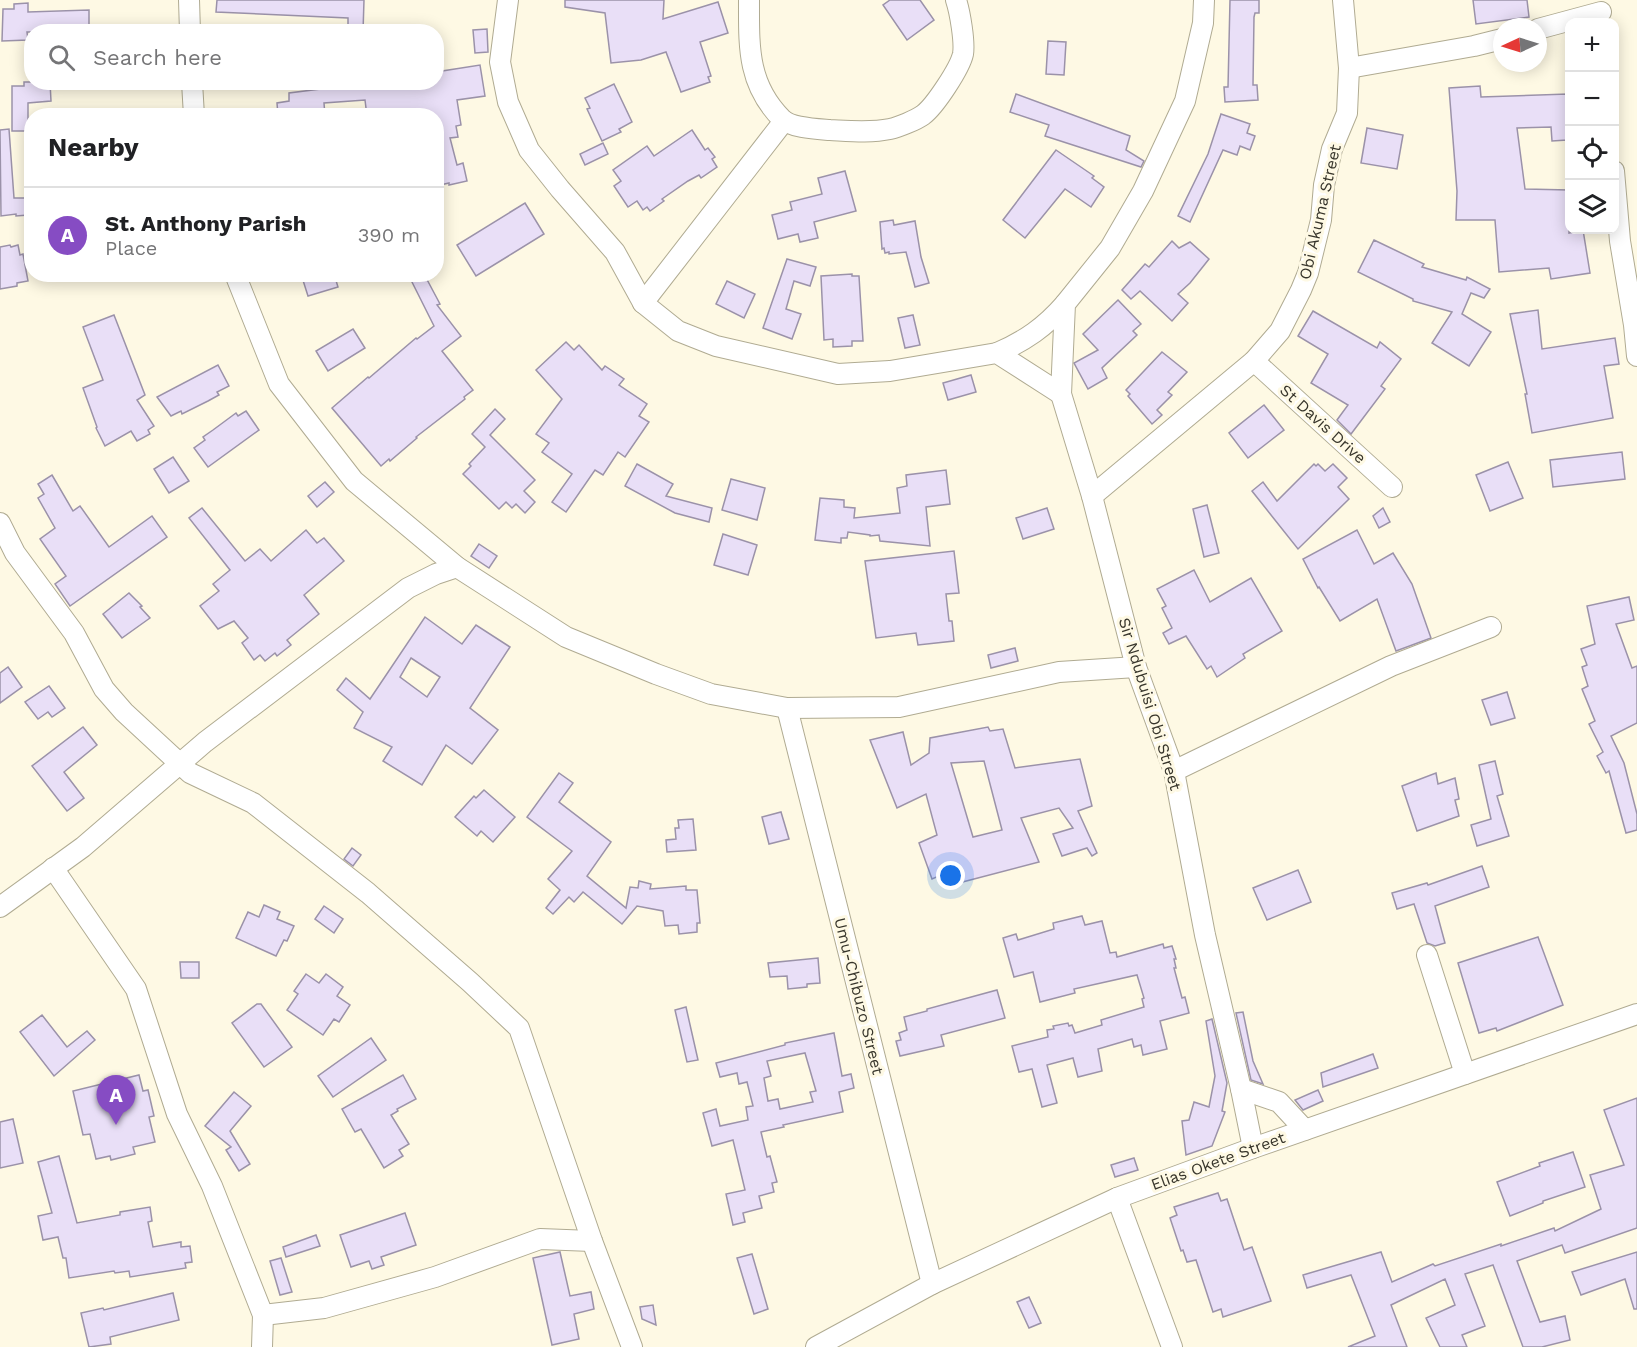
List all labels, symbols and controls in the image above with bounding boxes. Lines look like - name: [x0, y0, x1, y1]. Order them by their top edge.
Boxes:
- north arrow: [1493, 18, 1547, 72]
- map controls: [1565, 18, 1619, 234]
- button: +: [1565, 18, 1619, 72]
- search box: [24, 24, 444, 90]
- icon: search: [45, 41, 78, 74]
- text: Search here: [93, 45, 222, 70]
- button: −: [1565, 72, 1619, 126]
- button: locate: [1565, 126, 1619, 180]
- text: Nearby: [48, 132, 139, 162]
- street label: Obi Akuma Street: [1295, 142, 1345, 281]
- button: layers: [1565, 180, 1619, 234]
- text: St. Anthony Parish: [105, 211, 306, 236]
- text: A: [61, 223, 74, 247]
- text: 390 m: [358, 223, 420, 247]
- text: Place: [105, 236, 157, 260]
- street label: St Davis Drive: [1276, 380, 1370, 468]
- street label: Sir Ndubuisi Obi Street: [1115, 615, 1185, 793]
- your location: [936, 861, 965, 890]
- street label: Umu-Chibuzo Street: [830, 915, 888, 1077]
- pin: A: [96, 1076, 136, 1125]
- street label: Elias Okete Street: [1148, 1128, 1288, 1194]

